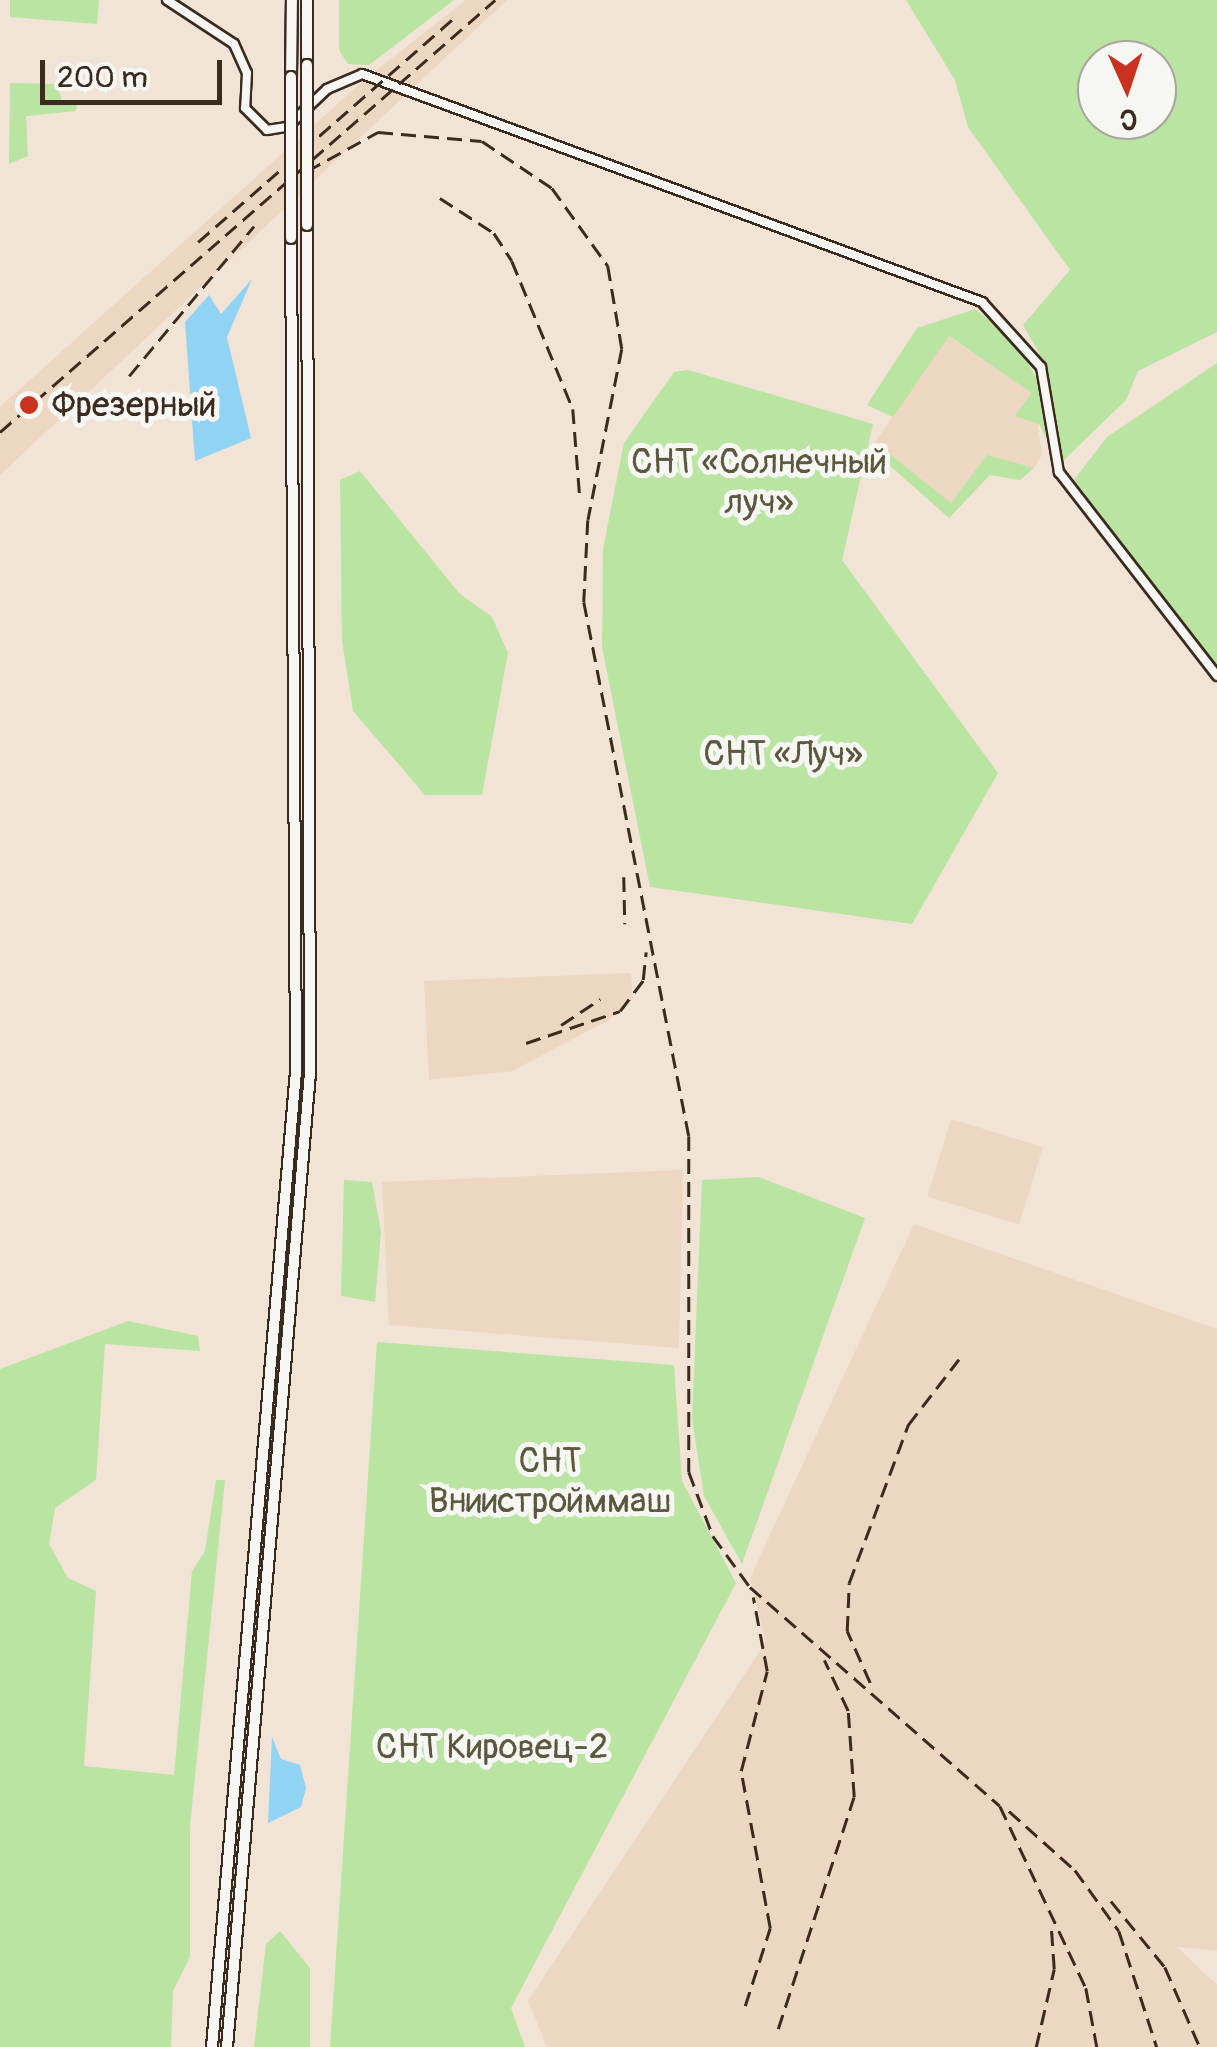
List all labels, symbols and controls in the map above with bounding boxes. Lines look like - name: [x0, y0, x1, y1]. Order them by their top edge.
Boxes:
- scale bar: [45, 40, 228, 102]
- north arrow: [1077, 40, 1177, 140]
- text: 200 m: [57, 59, 148, 96]
- text: С: [1119, 101, 1138, 136]
- place label: Фрезерный: [52, 384, 217, 426]
- marker: Фрезерный: [16, 392, 42, 418]
- park label: СНТ «Солнечный луч»: [631, 441, 887, 523]
- park label: СНТ «Луч»: [703, 733, 863, 775]
- park label: СНТ Вниистройммаш: [429, 1440, 671, 1522]
- park label: СНТ Кировец-2: [376, 1726, 608, 1768]

